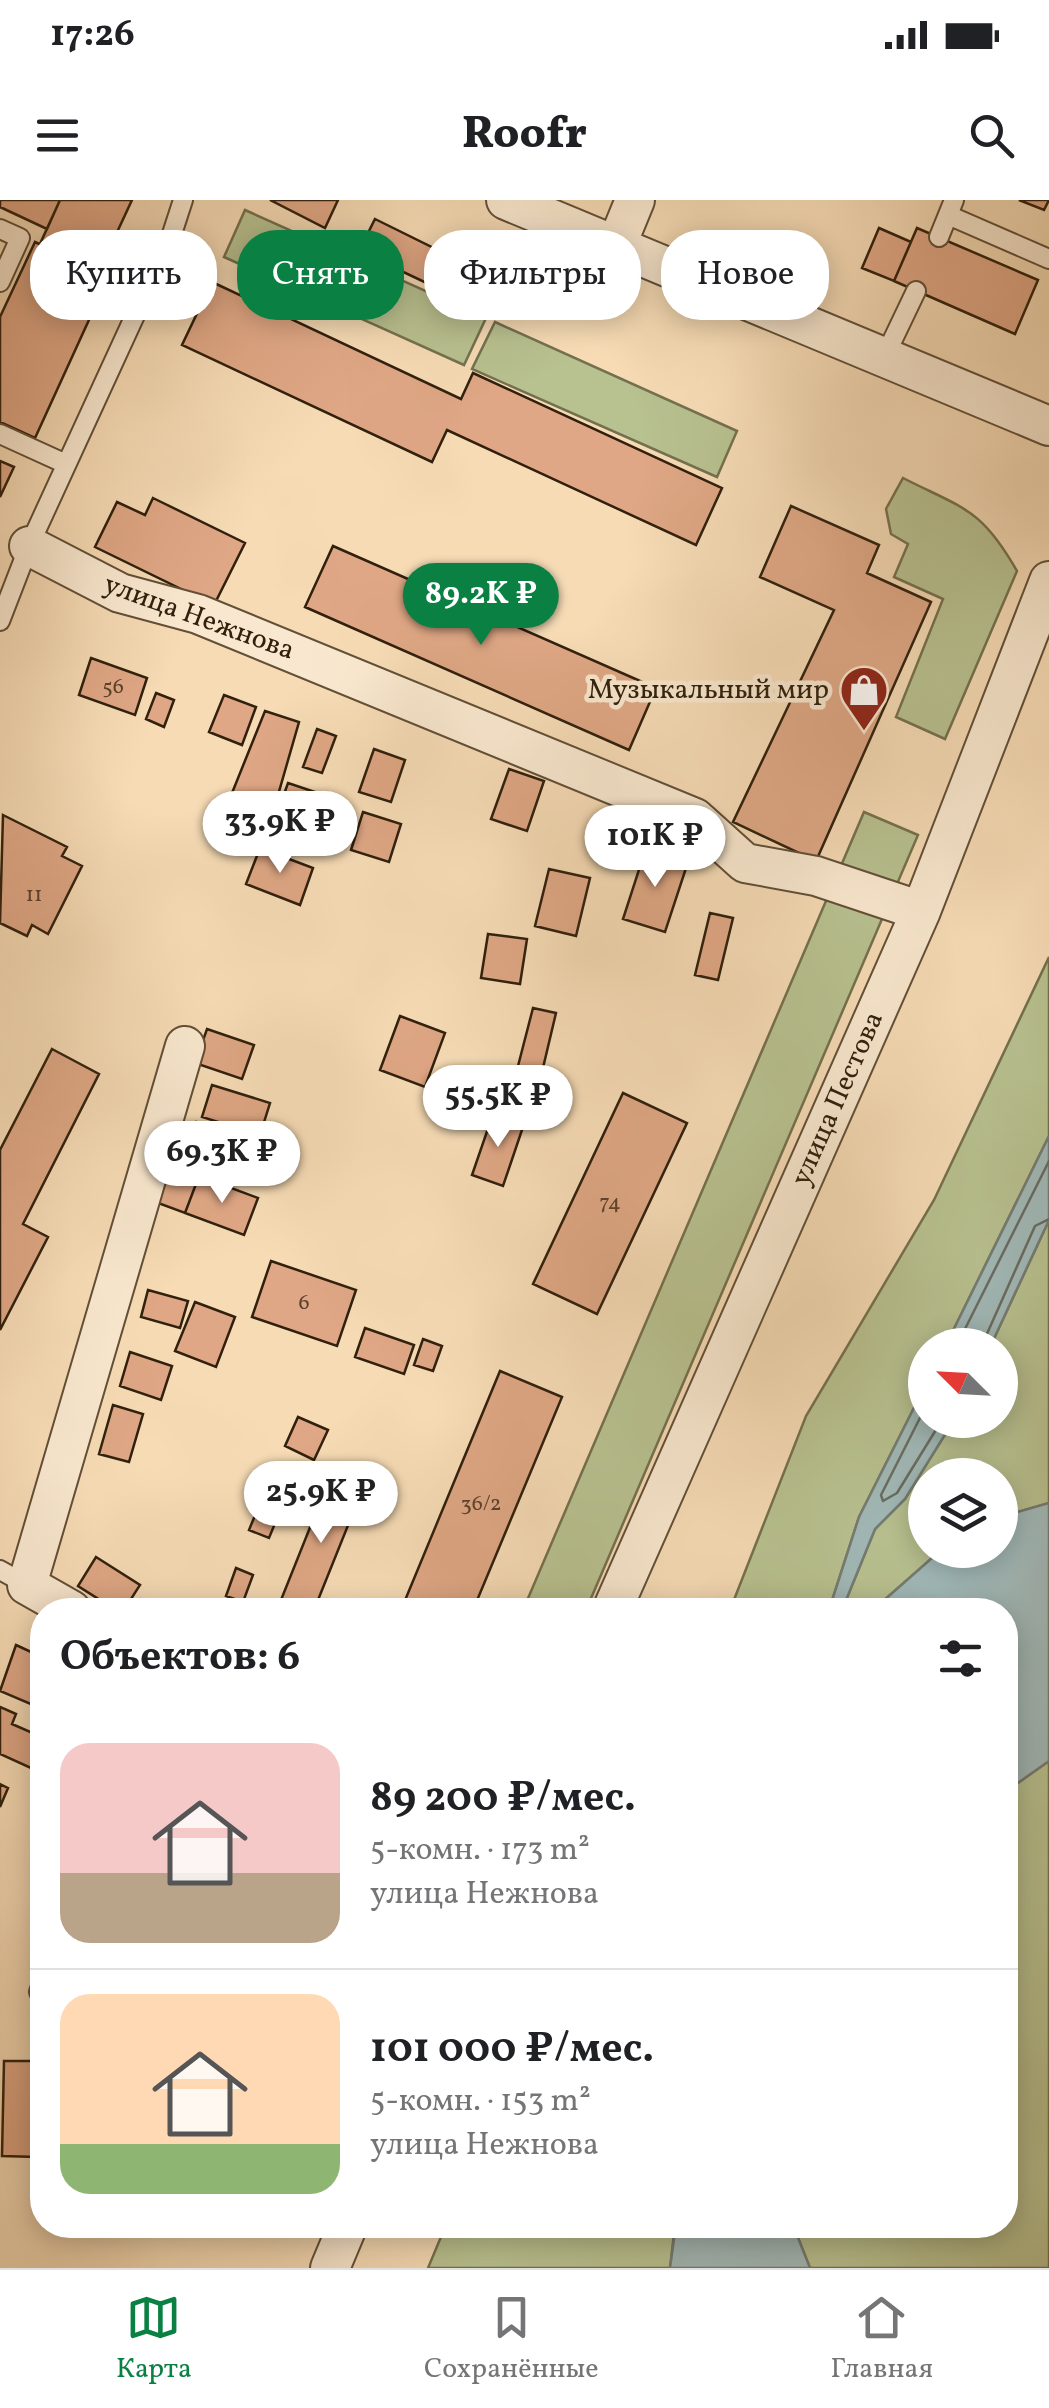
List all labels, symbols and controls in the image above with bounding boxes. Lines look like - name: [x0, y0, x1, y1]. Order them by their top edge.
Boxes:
- text: 17:26: [50, 9, 135, 62]
- text: Roofr: [462, 104, 587, 167]
- icon: menu: [30, 108, 85, 163]
- icon: search: [964, 108, 1019, 163]
- chip: Купить: [30, 230, 217, 320]
- chip: Снять: [237, 230, 404, 320]
- chip: Фильтры: [424, 230, 641, 320]
- chip: Новое: [661, 230, 829, 320]
- pin: 89.2K ₽: [389, 563, 573, 648]
- street label: улица Нежнова: [98, 565, 300, 671]
- text: 89.2K ₽: [425, 573, 537, 617]
- shop icon: Музыкальный мир: [838, 664, 890, 732]
- place label: Музыкальный мир: [588, 671, 829, 710]
- house number: 56: [102, 672, 124, 703]
- pin: 33.9K ₽: [188, 791, 372, 876]
- text: 33.9K ₽: [225, 801, 335, 845]
- pin: 101K ₽: [574, 805, 736, 890]
- text: 101K ₽: [607, 815, 703, 859]
- house number: 11: [25, 880, 43, 911]
- street label: улица Пестова: [782, 1006, 894, 1192]
- pin: 55.5K ₽: [406, 1065, 590, 1150]
- text: 55.5K ₽: [445, 1075, 551, 1119]
- pin: 69.3K ₽: [130, 1121, 314, 1206]
- text: 69.3K ₽: [166, 1131, 278, 1175]
- house number: 74: [599, 1188, 621, 1219]
- house number: 6: [298, 1288, 310, 1319]
- north arrow: [908, 1328, 1018, 1438]
- map controls: [908, 1328, 1018, 1568]
- button: layers: [908, 1458, 1018, 1568]
- pin: 25.9K ₽: [229, 1461, 413, 1546]
- text: 25.9K ₽: [266, 1471, 376, 1515]
- house number: 36/2: [460, 1489, 502, 1520]
- text: Объектов: 6: [60, 1629, 300, 1688]
- icon: filters: [933, 1631, 988, 1686]
- text: 89 200 ₽/мес.: [370, 1770, 636, 1829]
- icon: home: [140, 1783, 260, 1903]
- text: 5-комн. · 173 m²: [370, 1829, 590, 1873]
- text: улица Нежнова: [370, 1873, 599, 1917]
- text: 101 000 ₽/мес.: [370, 2021, 654, 2080]
- icon: home: [140, 2034, 260, 2154]
- text: 5-комн. · 153 m²: [370, 2080, 591, 2124]
- text: улица Нежнова: [370, 2124, 599, 2168]
- tab: Карта: [116, 2290, 192, 2389]
- tab: Сохранённые: [424, 2290, 599, 2389]
- tab: Главная: [831, 2290, 933, 2389]

